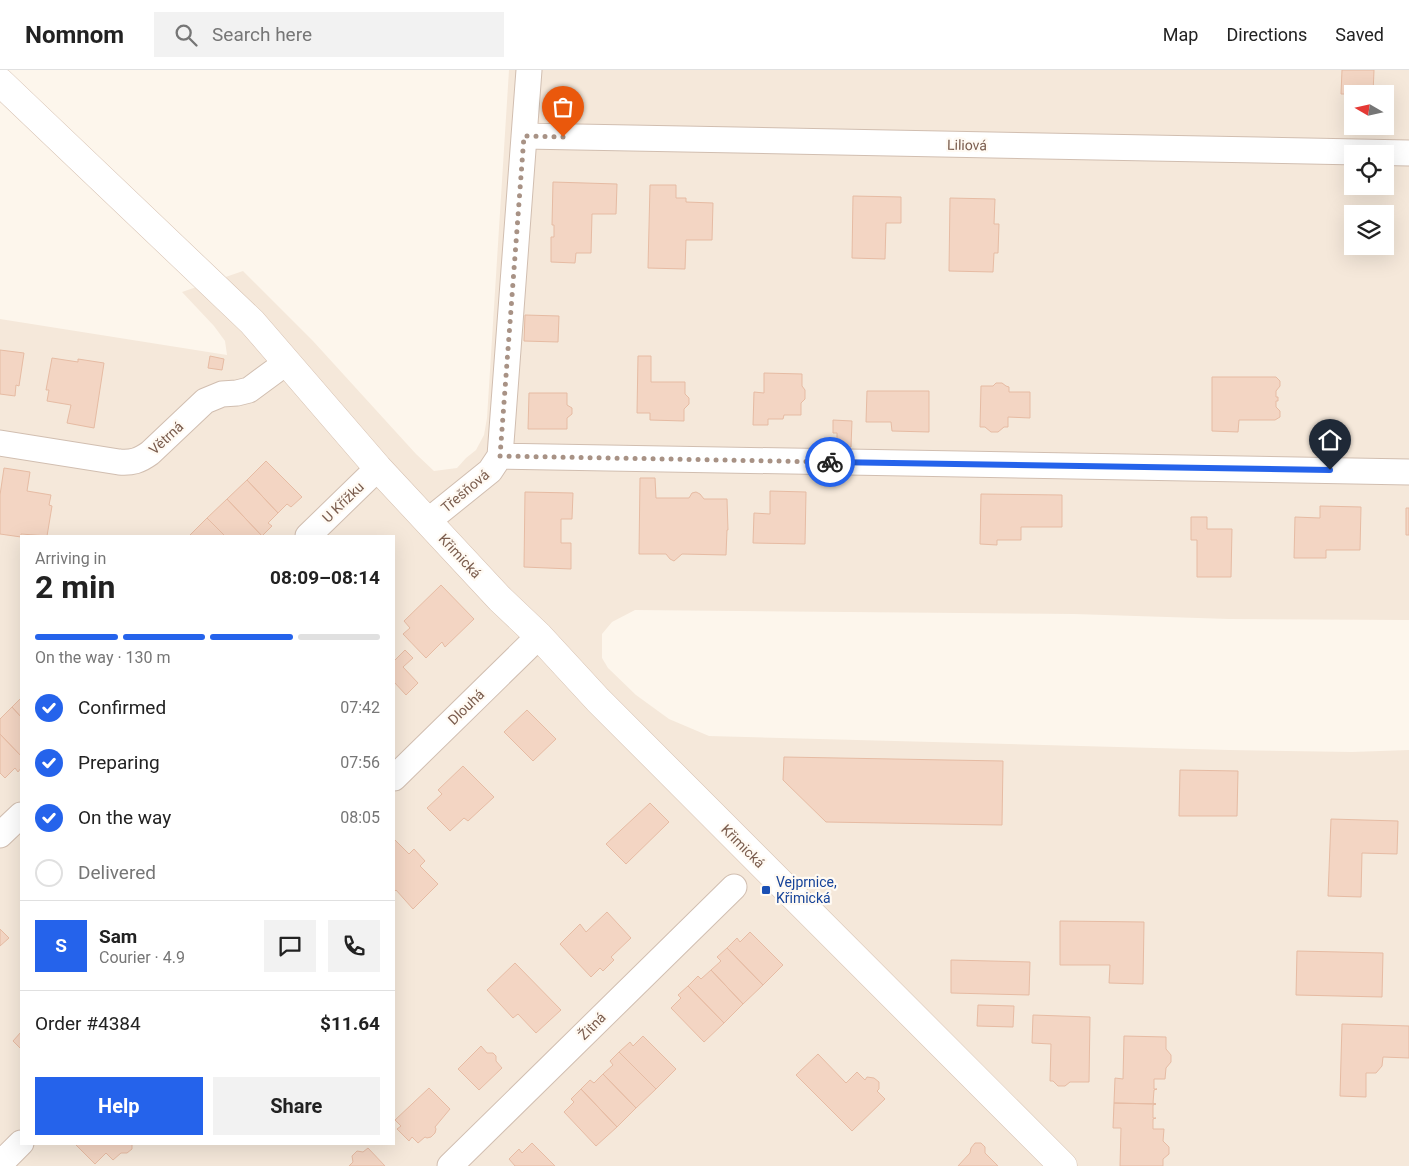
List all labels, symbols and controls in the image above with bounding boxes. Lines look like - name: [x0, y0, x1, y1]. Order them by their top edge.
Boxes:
- search box: [154, 12, 504, 57]
- text: Nomnom: [25, 21, 124, 49]
- icon: search: [172, 21, 200, 49]
- text: Search here: [212, 23, 312, 46]
- text: Map: [1163, 24, 1198, 45]
- text: Directions: [1226, 24, 1307, 45]
- text: Saved: [1335, 24, 1384, 45]
- north arrow: [1344, 85, 1394, 135]
- map controls: [1344, 85, 1394, 255]
- pin: [542, 86, 584, 137]
- icon: bag: [549, 93, 577, 121]
- street label: Liliová: [947, 137, 987, 153]
- button: locate: [1344, 145, 1394, 195]
- button: layers: [1344, 205, 1394, 255]
- street label: Větrná: [146, 418, 186, 458]
- pin: [1309, 419, 1351, 470]
- icon: home: [1316, 426, 1344, 454]
- courier: [805, 437, 855, 487]
- icon: bike: [816, 448, 844, 476]
- street label: Třešňová: [438, 466, 492, 516]
- street label: U Křížku: [319, 478, 367, 526]
- street label: Křimická: [436, 531, 484, 581]
- text: Arriving in: [35, 549, 106, 568]
- text: 08:09–08:14: [270, 566, 380, 589]
- text: 2 min: [35, 568, 115, 606]
- text: On the way · 130 m: [35, 648, 171, 667]
- street label: Dlouhá: [445, 686, 487, 728]
- icon: check: [35, 694, 63, 722]
- text: Confirmed: [78, 696, 166, 719]
- text: 07:42: [340, 698, 380, 717]
- icon: check: [35, 749, 63, 777]
- text: Preparing: [78, 751, 160, 774]
- text: 07:56: [340, 753, 380, 772]
- icon: check: [35, 804, 63, 832]
- text: On the way: [78, 806, 171, 829]
- text: 08:05: [340, 808, 380, 827]
- street label: Křimická: [718, 821, 768, 871]
- text: Delivered: [78, 861, 156, 884]
- place label: Vejprnice, Křimická: [776, 874, 837, 906]
- marker: Vejprnice, Křimická: [760, 884, 772, 896]
- button: chat: [264, 920, 316, 972]
- button: phone: [328, 920, 380, 972]
- text: Sam: [99, 925, 137, 948]
- text: S: [55, 934, 67, 957]
- text: Courier · 4.9: [99, 948, 185, 967]
- street label: Žitná: [574, 1008, 609, 1043]
- text: Order #4384: [35, 1012, 141, 1035]
- text: $11.64: [320, 1012, 380, 1035]
- button: Help: [35, 1077, 203, 1135]
- button: Share: [213, 1077, 380, 1135]

